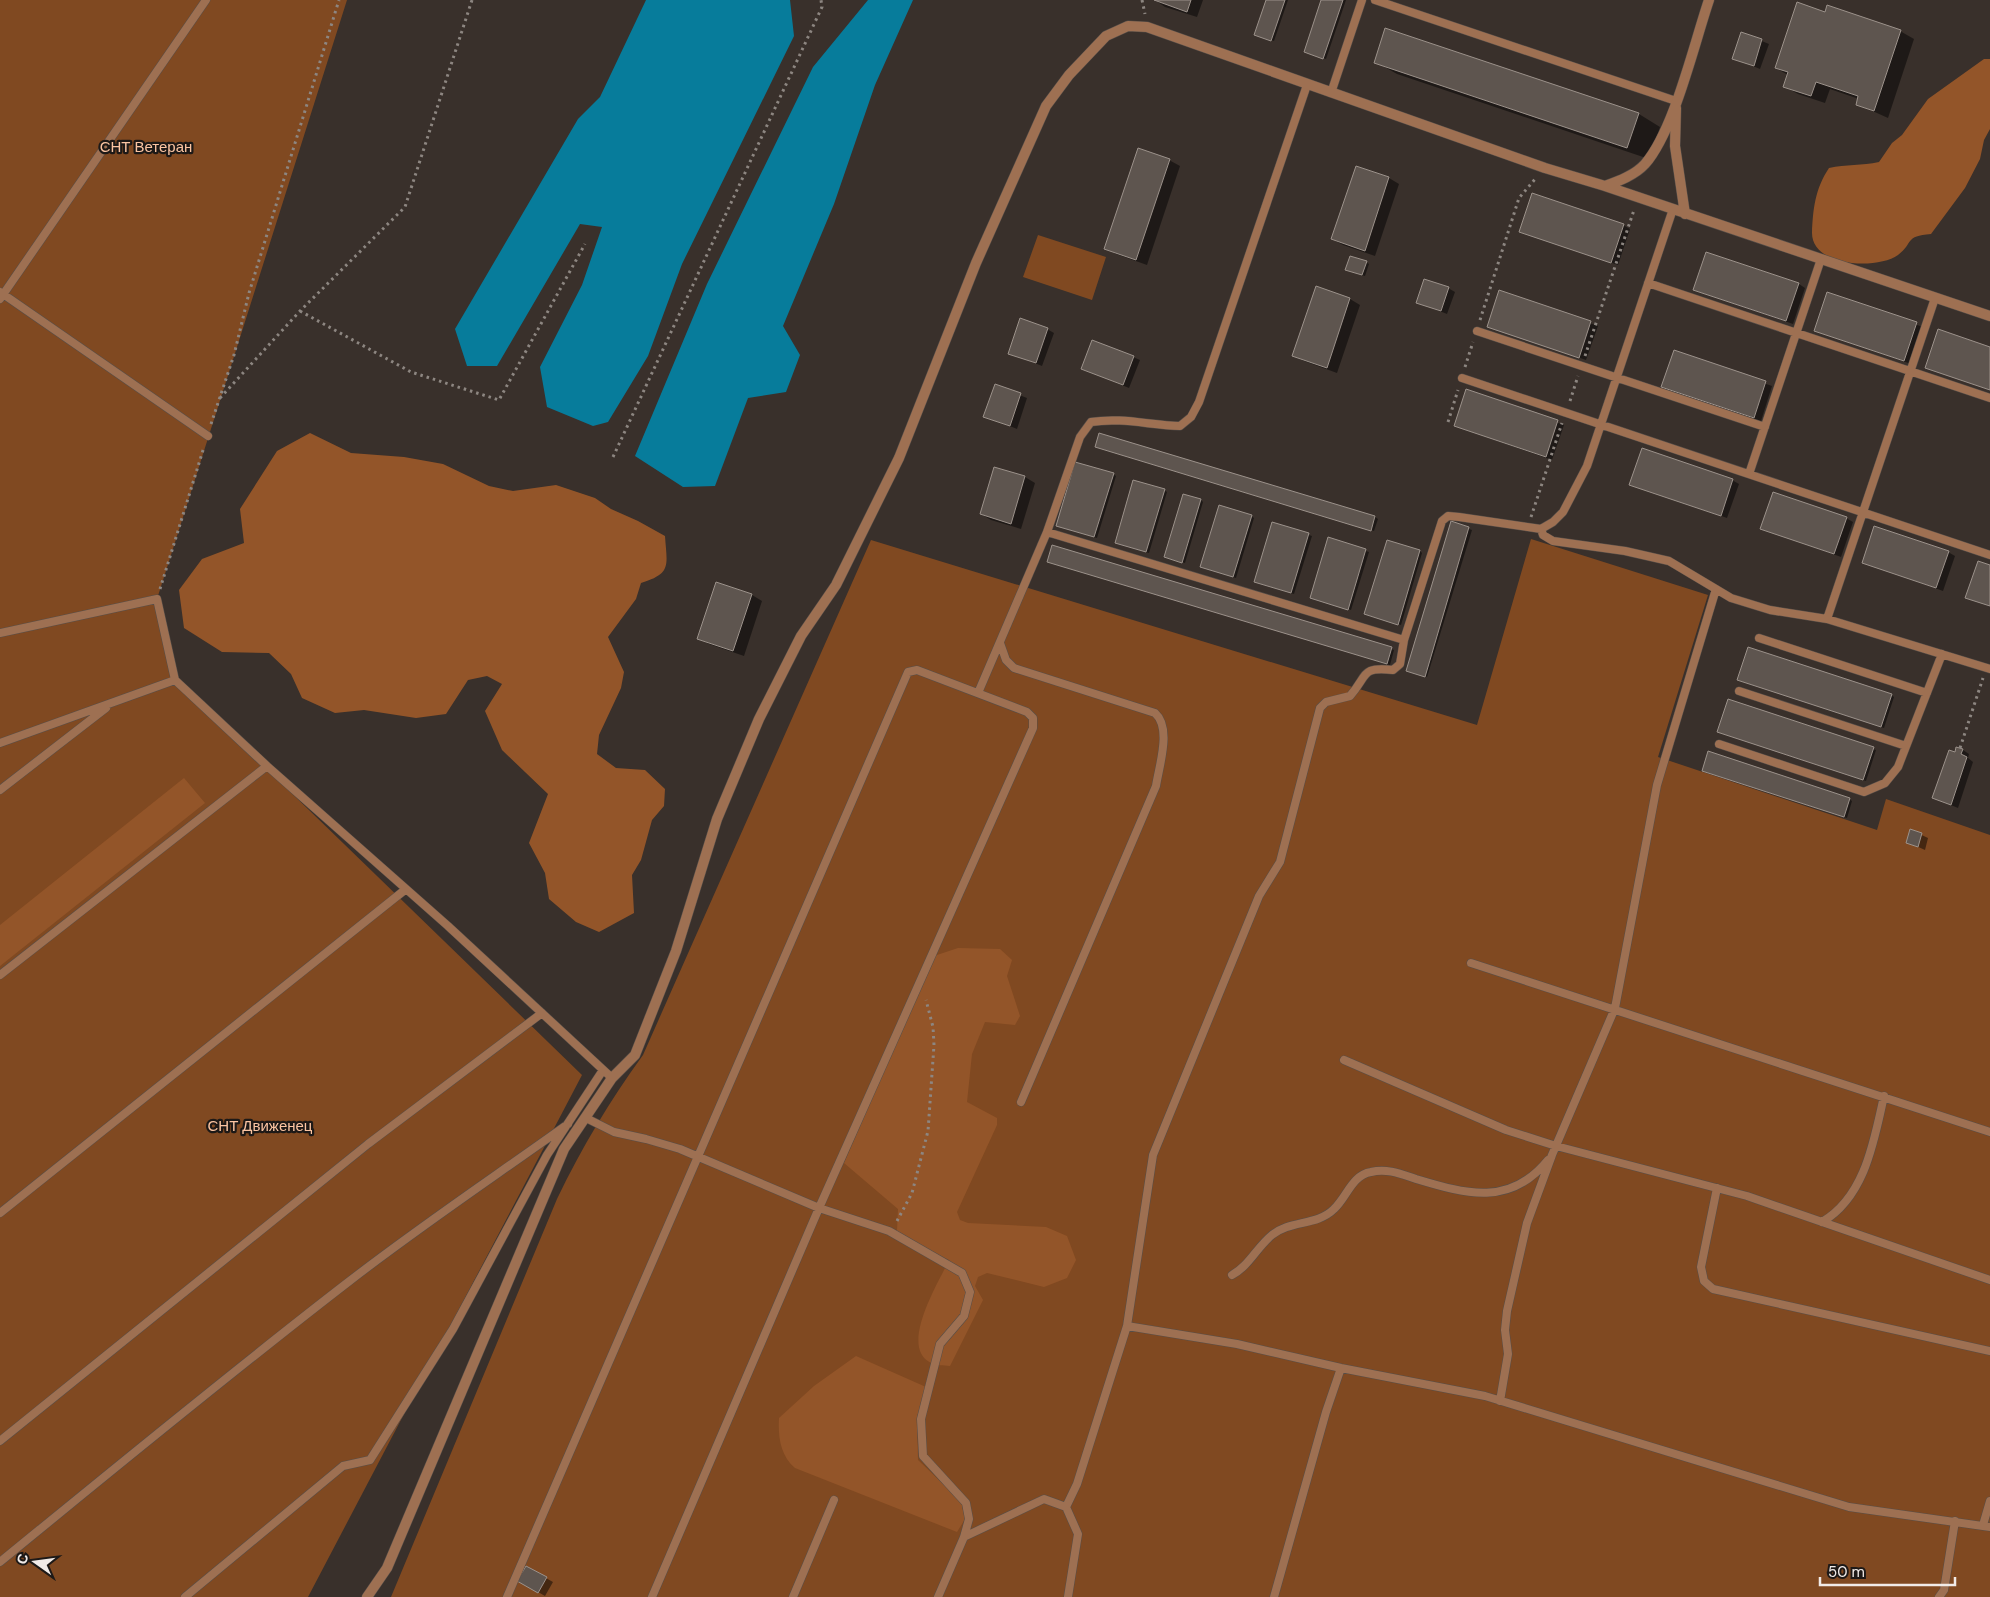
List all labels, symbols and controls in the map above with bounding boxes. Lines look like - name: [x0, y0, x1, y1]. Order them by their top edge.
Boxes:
- park label: СНТ Ветеран: [100, 137, 192, 157]
- park label: СНТ Движенец: [208, 1116, 313, 1136]
- north arrow: [10, 1537, 60, 1587]
- text: С: [12, 1552, 32, 1566]
- scale bar: [1820, 1554, 1955, 1586]
- text: 50 m: [1828, 1562, 1865, 1582]

